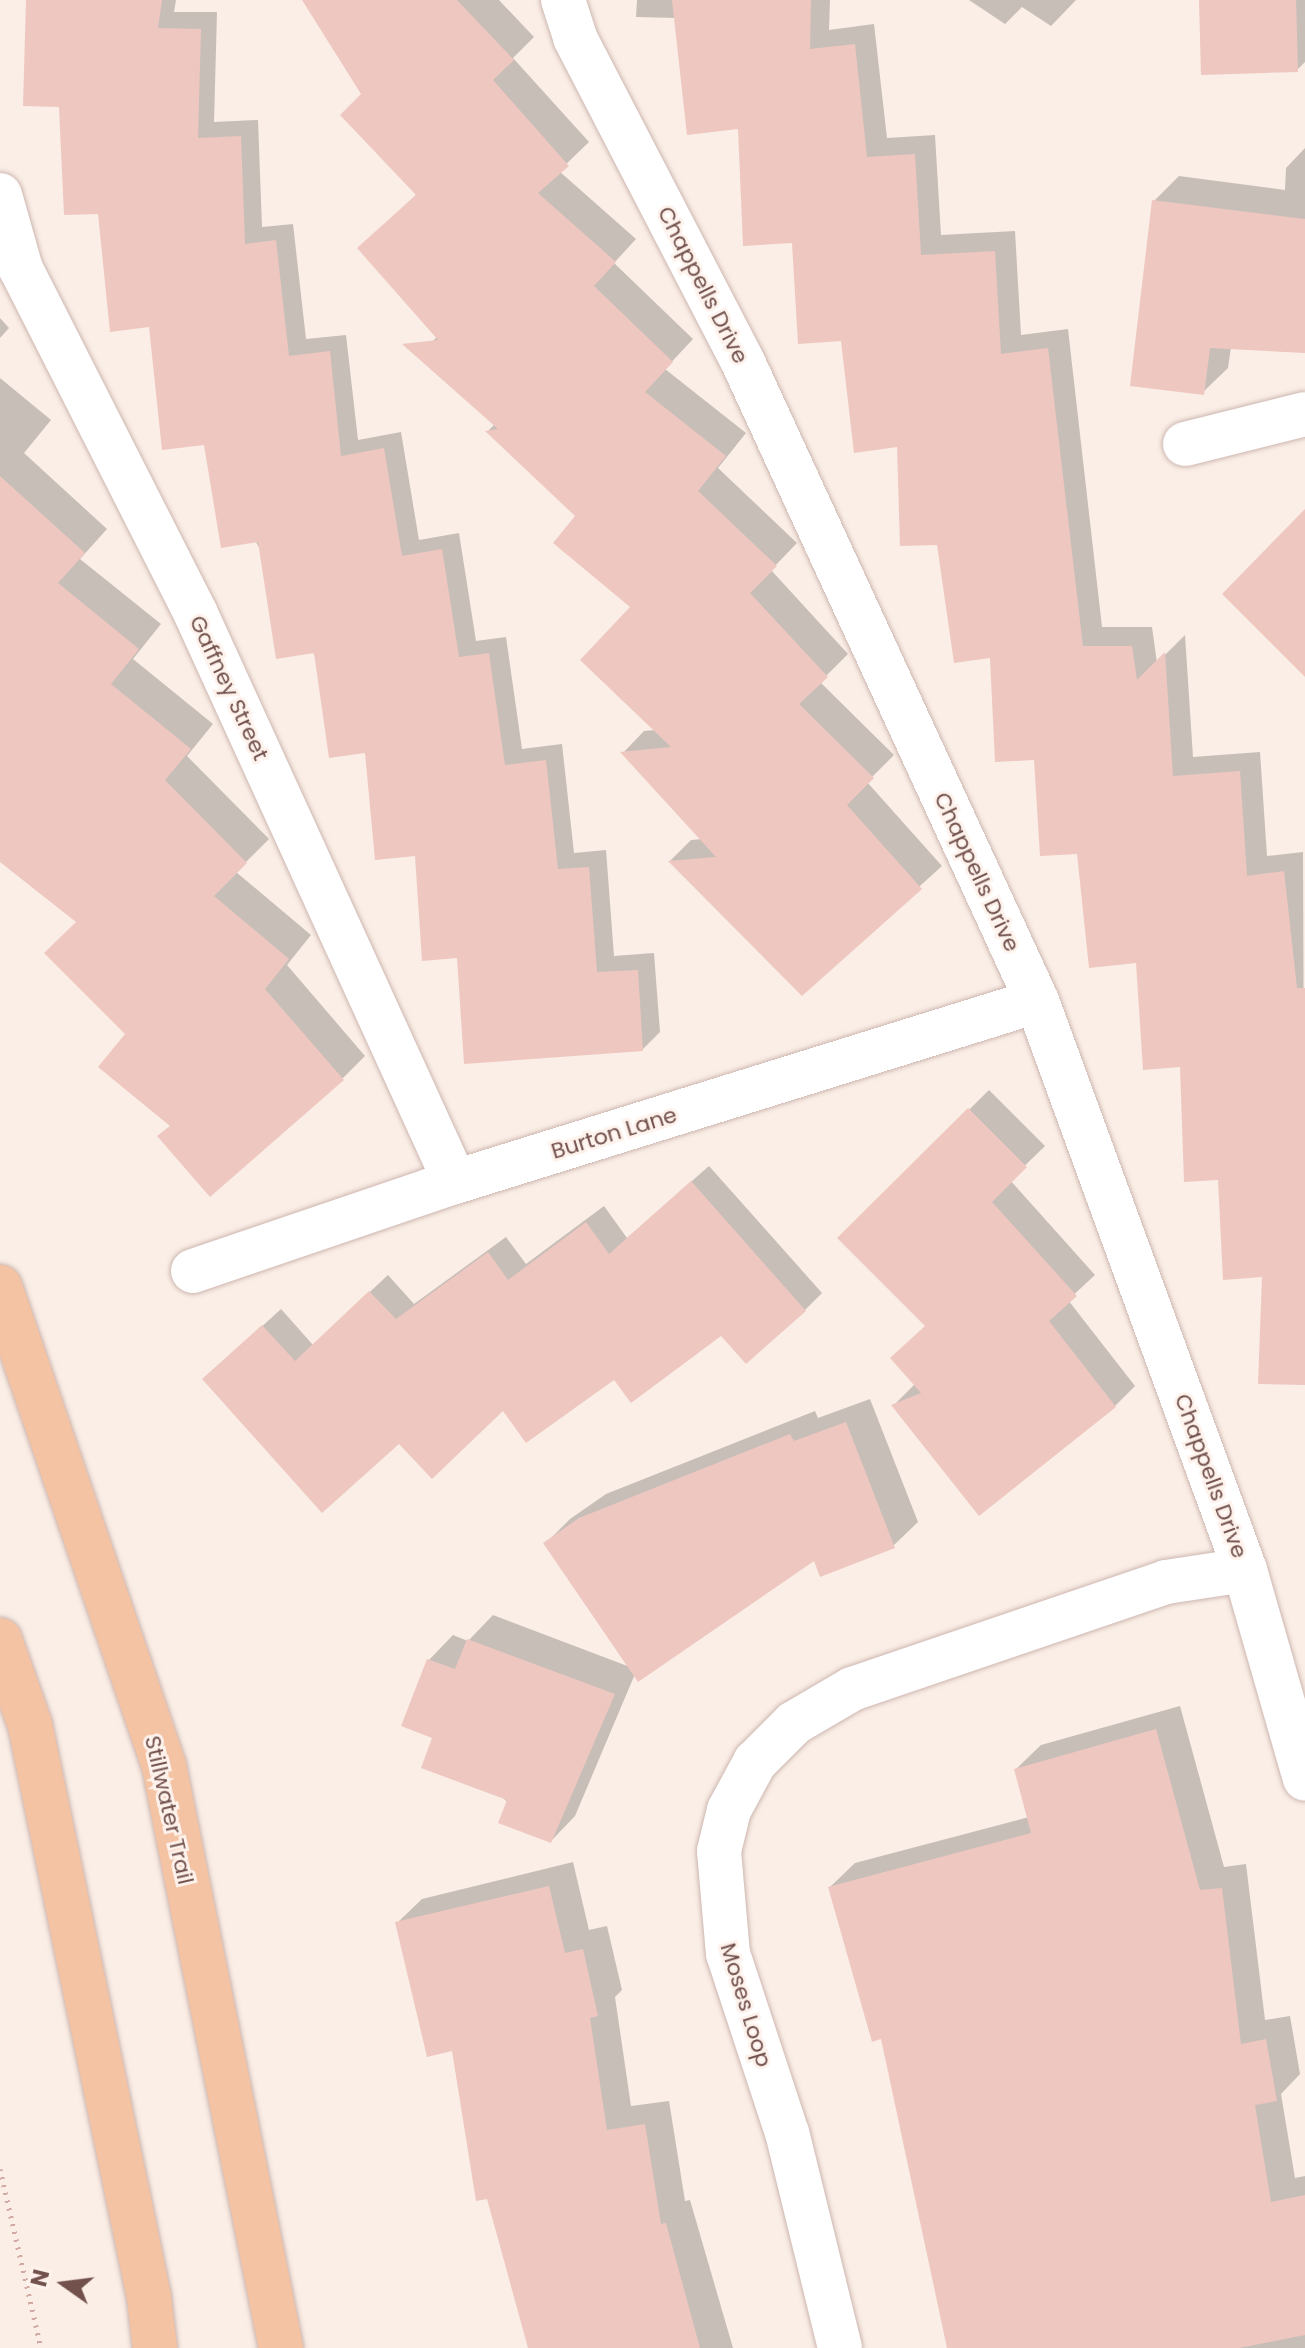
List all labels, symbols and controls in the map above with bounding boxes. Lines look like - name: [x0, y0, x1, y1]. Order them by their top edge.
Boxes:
- street label: Chappells Drive: [652, 202, 754, 368]
- street label: Gaffney Street: [184, 611, 274, 765]
- street label: Chappells Drive: [929, 788, 1025, 956]
- street label: Burton Lane: [548, 1101, 680, 1165]
- street label: Chappells Drive: [1169, 1390, 1253, 1562]
- street label: Stillwater Trail: [139, 1733, 199, 1887]
- street label: Moses Loop: [715, 1940, 777, 2070]
- north arrow: [24, 2244, 104, 2324]
- text: N: [23, 2266, 57, 2290]

